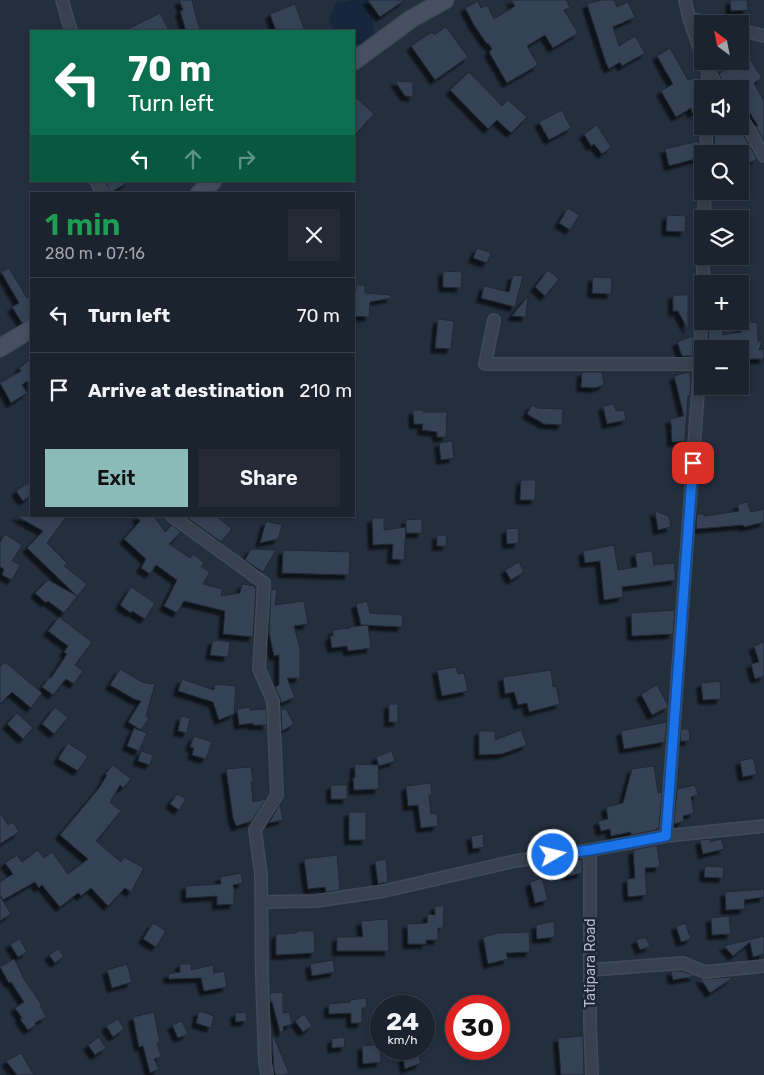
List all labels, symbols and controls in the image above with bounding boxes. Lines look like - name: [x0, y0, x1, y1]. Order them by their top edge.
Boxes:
- north arrow: [694, 15, 749, 70]
- map controls: [694, 15, 749, 395]
- text: 70 m: [128, 48, 211, 90]
- icon: left: [45, 50, 110, 115]
- button: sound: [694, 80, 749, 135]
- text: Turn left: [128, 90, 214, 117]
- icon: left: [126, 145, 154, 173]
- icon: ahead: [179, 145, 207, 173]
- icon: right: [232, 145, 260, 173]
- button: search: [694, 145, 749, 200]
- text: 1 min: [45, 207, 120, 243]
- button: close: [288, 209, 340, 261]
- button: layers: [694, 210, 749, 265]
- text: 280 m · 07:16: [45, 244, 145, 263]
- button: +: [694, 275, 749, 330]
- icon: left: [45, 301, 73, 329]
- text: Turn left: [88, 304, 170, 327]
- text: 70 m: [297, 304, 340, 327]
- button: −: [694, 340, 749, 395]
- icon: arrive: [45, 376, 73, 404]
- text: Arrive at destination: [88, 379, 284, 402]
- text: 210 m: [299, 379, 352, 402]
- pin: [672, 442, 714, 484]
- button: Exit: [45, 449, 188, 507]
- button: Share: [198, 449, 340, 507]
- icon: arrive: [679, 449, 707, 477]
- position arrow: [526, 828, 578, 880]
- street label: Tatipara Road: [582, 919, 599, 1007]
- speed limit sign: 30: [445, 995, 510, 1060]
- text: 24: [386, 1007, 419, 1036]
- text: km/h: [388, 1033, 417, 1047]

